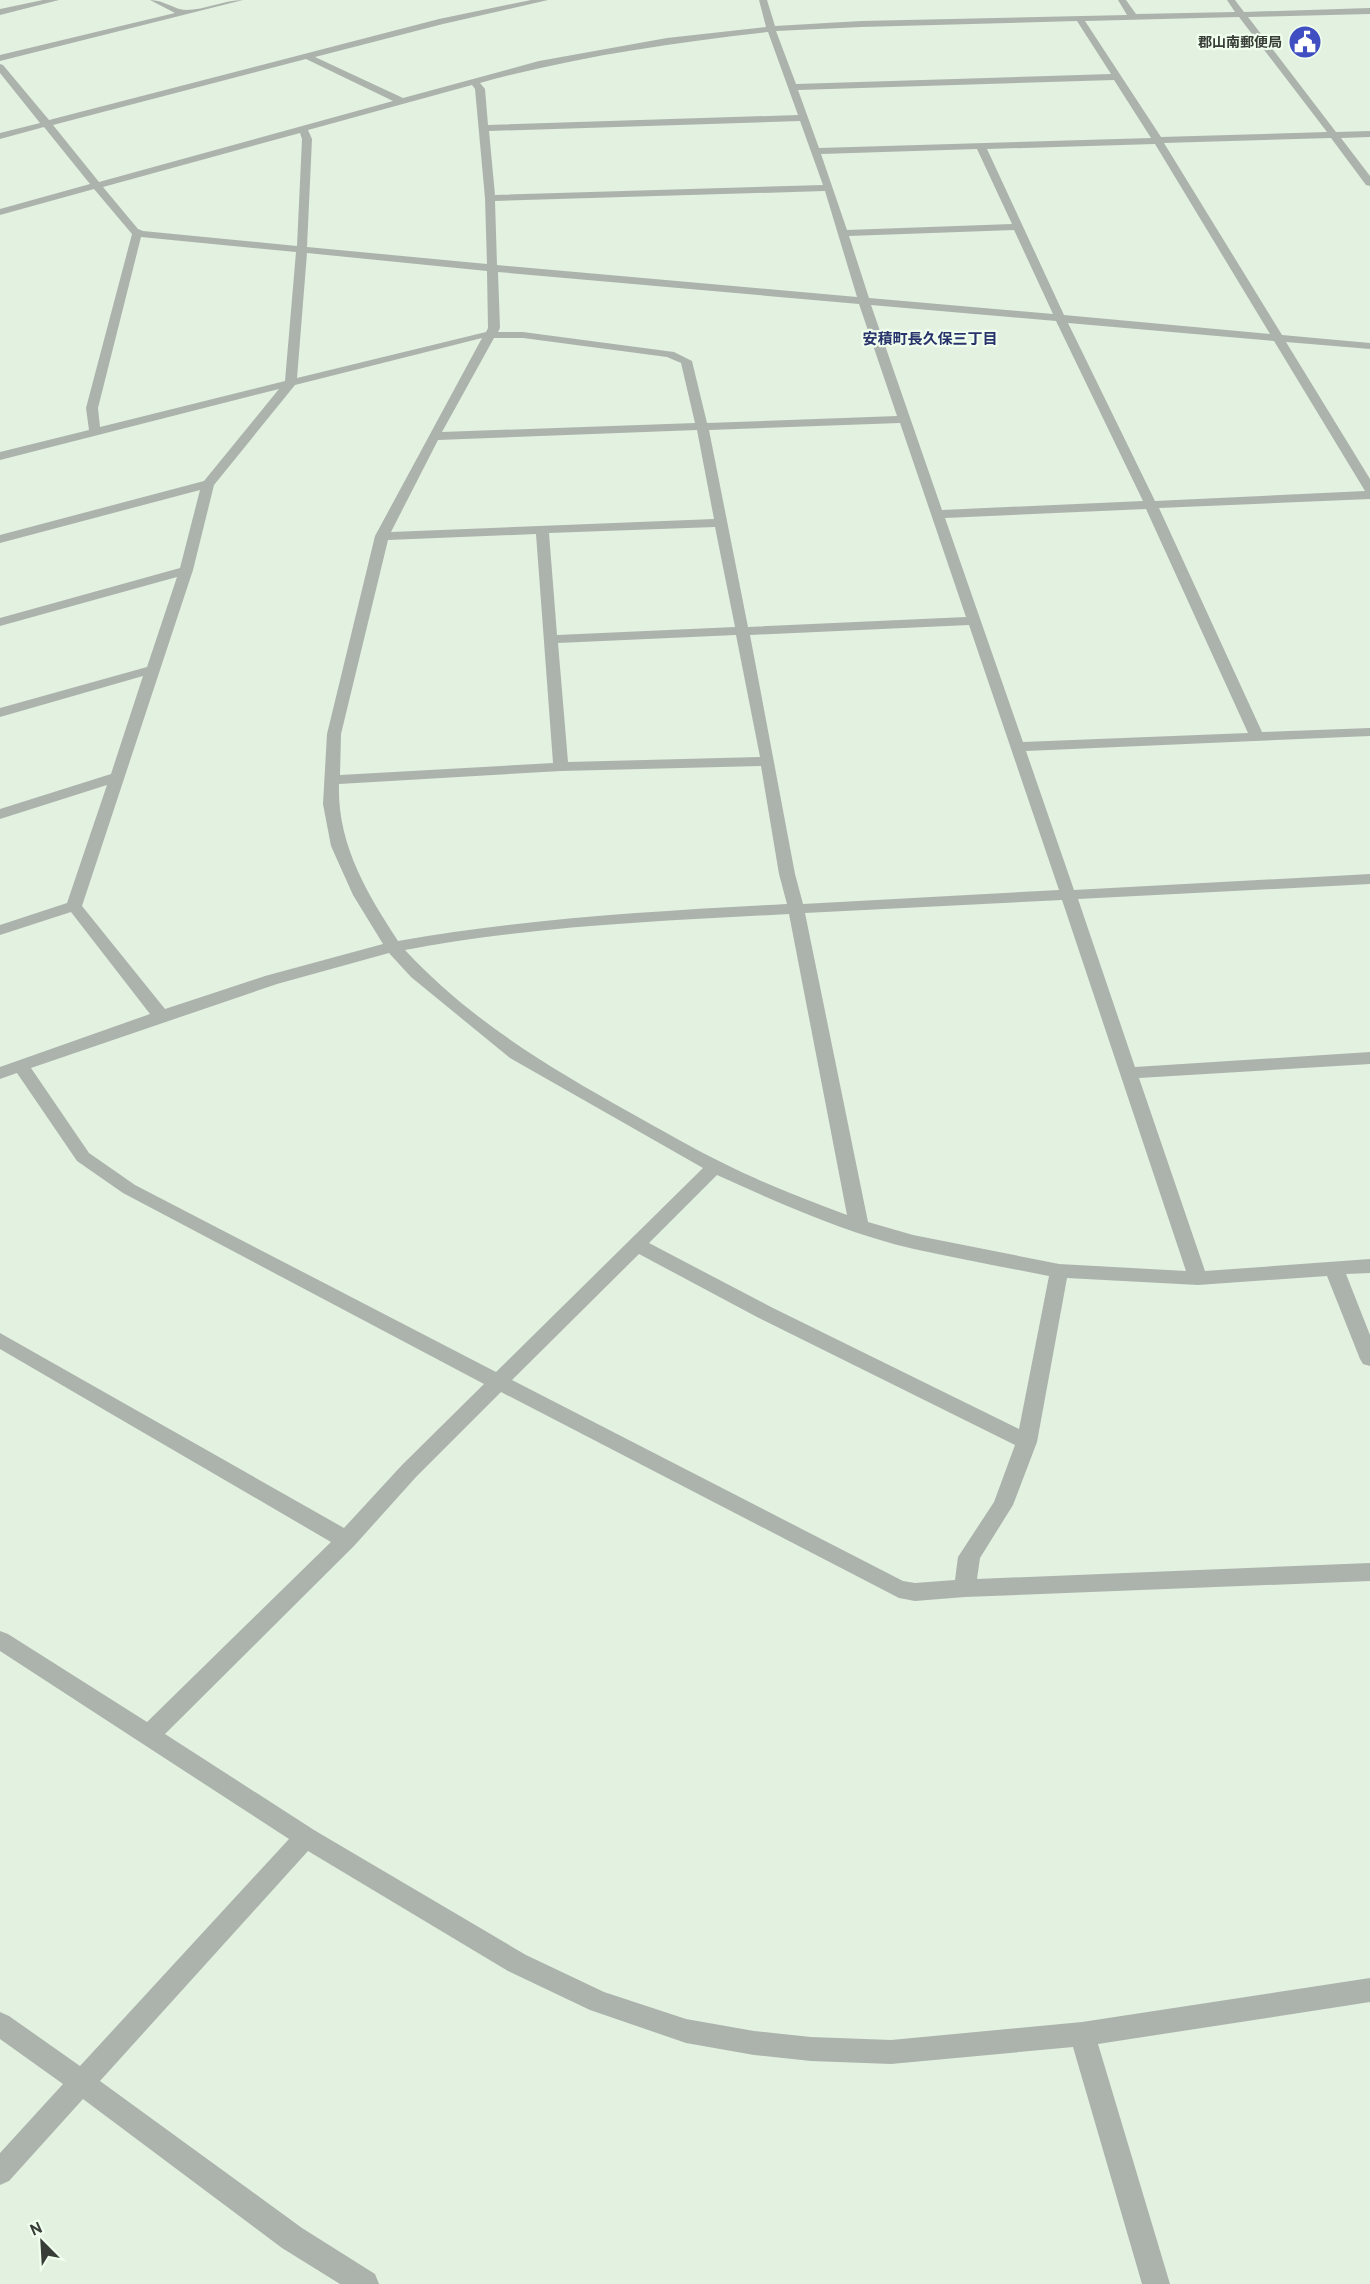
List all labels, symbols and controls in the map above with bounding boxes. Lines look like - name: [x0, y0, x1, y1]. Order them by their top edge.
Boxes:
- public building icon: 郡山南郵便局: [1287, 24, 1323, 60]
- place label: 郡山南郵便局: [1198, 35, 1282, 52]
- district label: 安積町長久保三丁目: [862, 331, 998, 350]
- north arrow: [12, 2212, 72, 2272]
- text: N: [27, 2219, 46, 2242]

